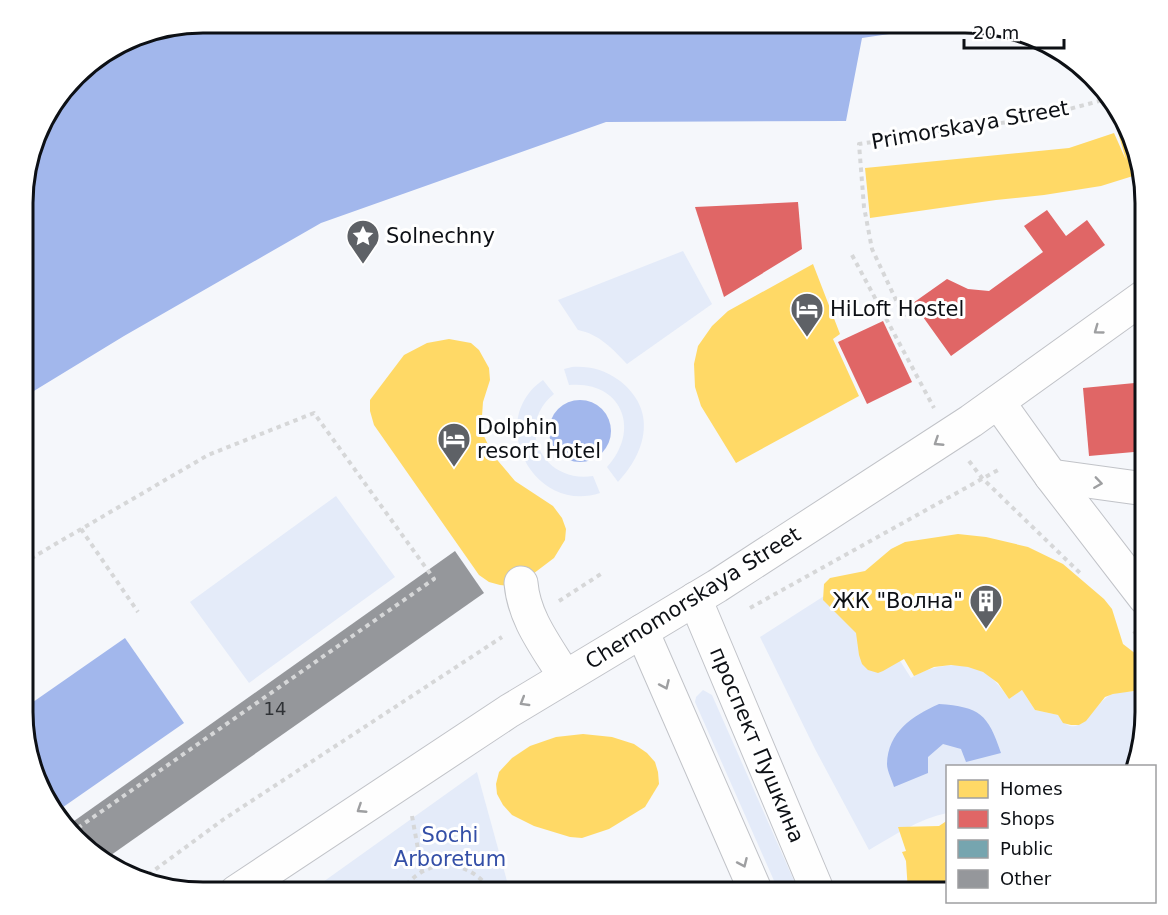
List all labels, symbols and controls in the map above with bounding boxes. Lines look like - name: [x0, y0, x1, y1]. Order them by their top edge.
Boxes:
- scale bar: [964, 12, 1064, 50]
- text: 20 m: [973, 22, 1019, 43]
- street label: Primorskaya Street: [869, 96, 1071, 154]
- place icon: Solnechny: [345, 218, 381, 265]
- place label: Solnechny: [386, 224, 495, 248]
- hotel icon: HiLoft Hostel: [789, 291, 825, 338]
- place label: HiLoft Hostel: [830, 297, 964, 321]
- one-way arrow: [1093, 323, 1104, 334]
- place label: Dolphin resort Hotel: [477, 415, 601, 463]
- hotel icon: Dolphin resort Hotel: [436, 421, 472, 468]
- one-way arrow: [934, 435, 945, 446]
- one-way arrow: [1094, 476, 1103, 488]
- street label: Chernomorskaya Street: [581, 522, 805, 674]
- building icon: ЖК "Волна": [968, 583, 1004, 630]
- place label: ЖК "Волна": [832, 589, 963, 613]
- street label: проспект Пушкина: [705, 644, 809, 846]
- one-way arrow: [658, 678, 670, 689]
- one-way arrow: [520, 695, 530, 706]
- house number: 14: [264, 698, 286, 719]
- legend: [946, 765, 1156, 903]
- text: Homes: [1000, 778, 1063, 799]
- one-way arrow: [357, 801, 367, 813]
- text: Shops: [1000, 808, 1055, 829]
- park label: Sochi Arboretum: [394, 823, 506, 871]
- text: Public: [1000, 838, 1053, 859]
- one-way arrow: [736, 857, 748, 868]
- text: Other: [1000, 868, 1052, 889]

